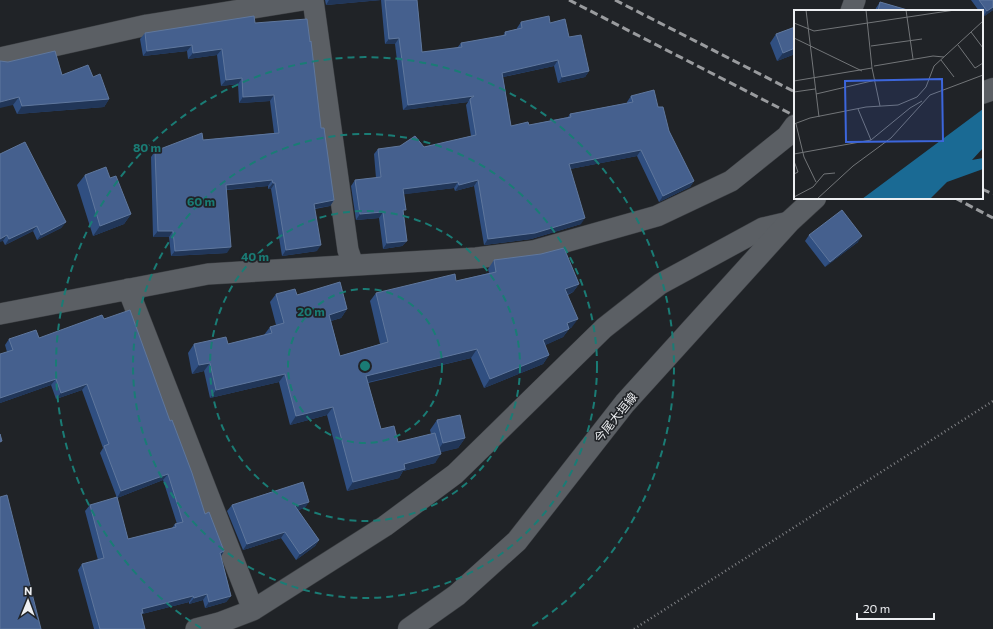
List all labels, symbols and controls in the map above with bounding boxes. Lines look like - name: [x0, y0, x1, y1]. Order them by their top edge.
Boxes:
- inset map: [794, 10, 983, 199]
- text: 80 m: [133, 140, 161, 154]
- text: 60 m: [187, 194, 215, 208]
- text: 40 m: [241, 249, 269, 263]
- text: 20 m: [297, 304, 325, 318]
- centre of rings: [358, 359, 372, 373]
- street label: 今尾大垣線: [591, 389, 639, 445]
- north arrow: [8, 581, 48, 621]
- text: N: [24, 584, 32, 597]
- scale bar: [857, 595, 934, 621]
- text: 20 m: [863, 601, 890, 615]

